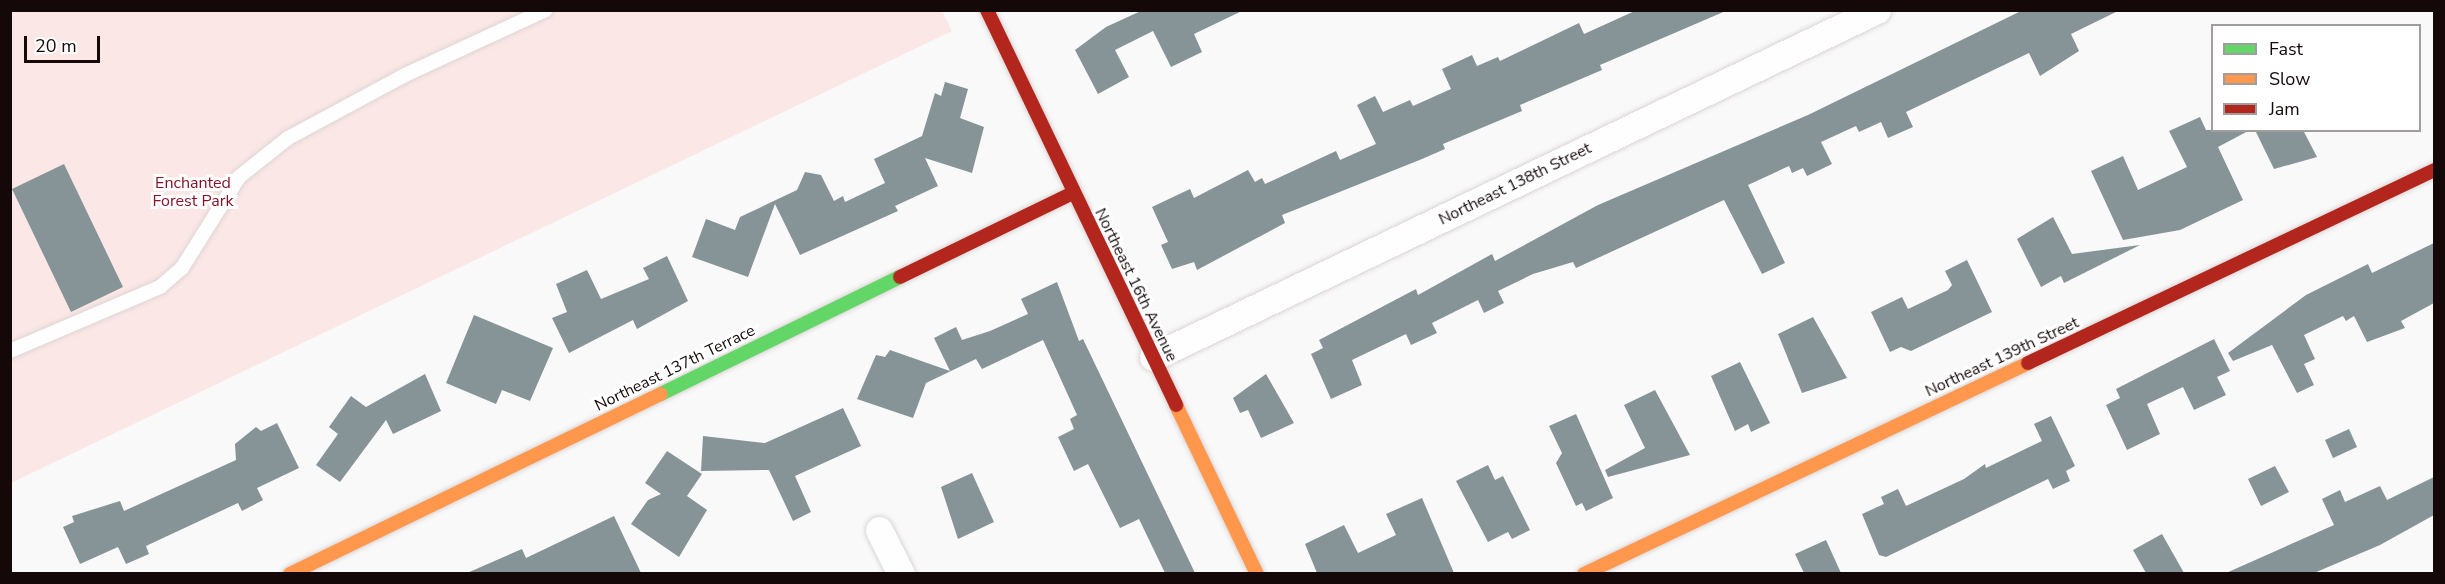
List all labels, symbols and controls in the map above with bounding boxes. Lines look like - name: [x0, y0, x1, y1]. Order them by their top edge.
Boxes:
- scale bar: [27, 24, 104, 62]
- legend: [2211, 24, 2421, 132]
- text: 20 m: [35, 34, 77, 58]
- text: Fast: [2269, 37, 2303, 61]
- text: Slow: [2269, 67, 2310, 91]
- text: Jam: [2269, 97, 2300, 121]
- street label: Northeast 138th Street: [1436, 139, 1594, 229]
- park label: Enchanted Forest Park: [153, 173, 233, 211]
- street label: Northeast 16th Avenue: [1090, 205, 1182, 365]
- street label: Northeast 139th Street: [1922, 313, 2082, 401]
- street label: Northeast 137th Terrace: [592, 321, 758, 415]

